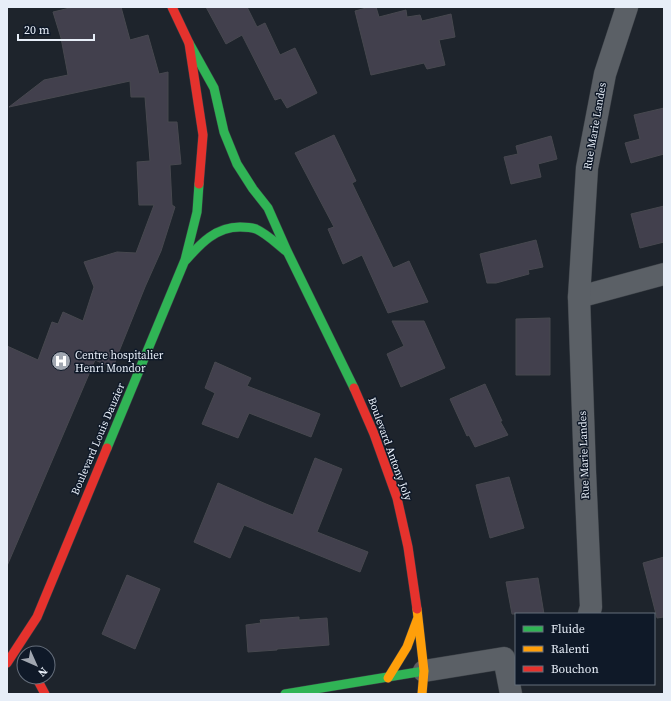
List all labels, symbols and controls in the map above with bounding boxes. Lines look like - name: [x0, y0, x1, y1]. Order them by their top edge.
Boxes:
- scale bar: [18, 16, 94, 42]
- text: 20 m: [24, 22, 50, 38]
- street label: Rue Marie Landes: [580, 81, 610, 171]
- place label: Centre hospitalier Henri Mondor: [75, 348, 164, 376]
- hospital icon: Centre hospitalier Henri Mondor: [50, 350, 72, 372]
- street label: Boulevard Louis Dauzier: [68, 380, 129, 497]
- street label: Boulevard Antony Joly: [364, 395, 416, 503]
- street label: Rue Marie Landes: [575, 410, 593, 499]
- legend: [515, 613, 655, 685]
- text: Fluide: [551, 621, 585, 637]
- text: Ralenti: [551, 641, 590, 657]
- north arrow: [16, 645, 56, 685]
- text: Bouchon: [551, 661, 599, 677]
- text: N: [35, 664, 51, 680]

